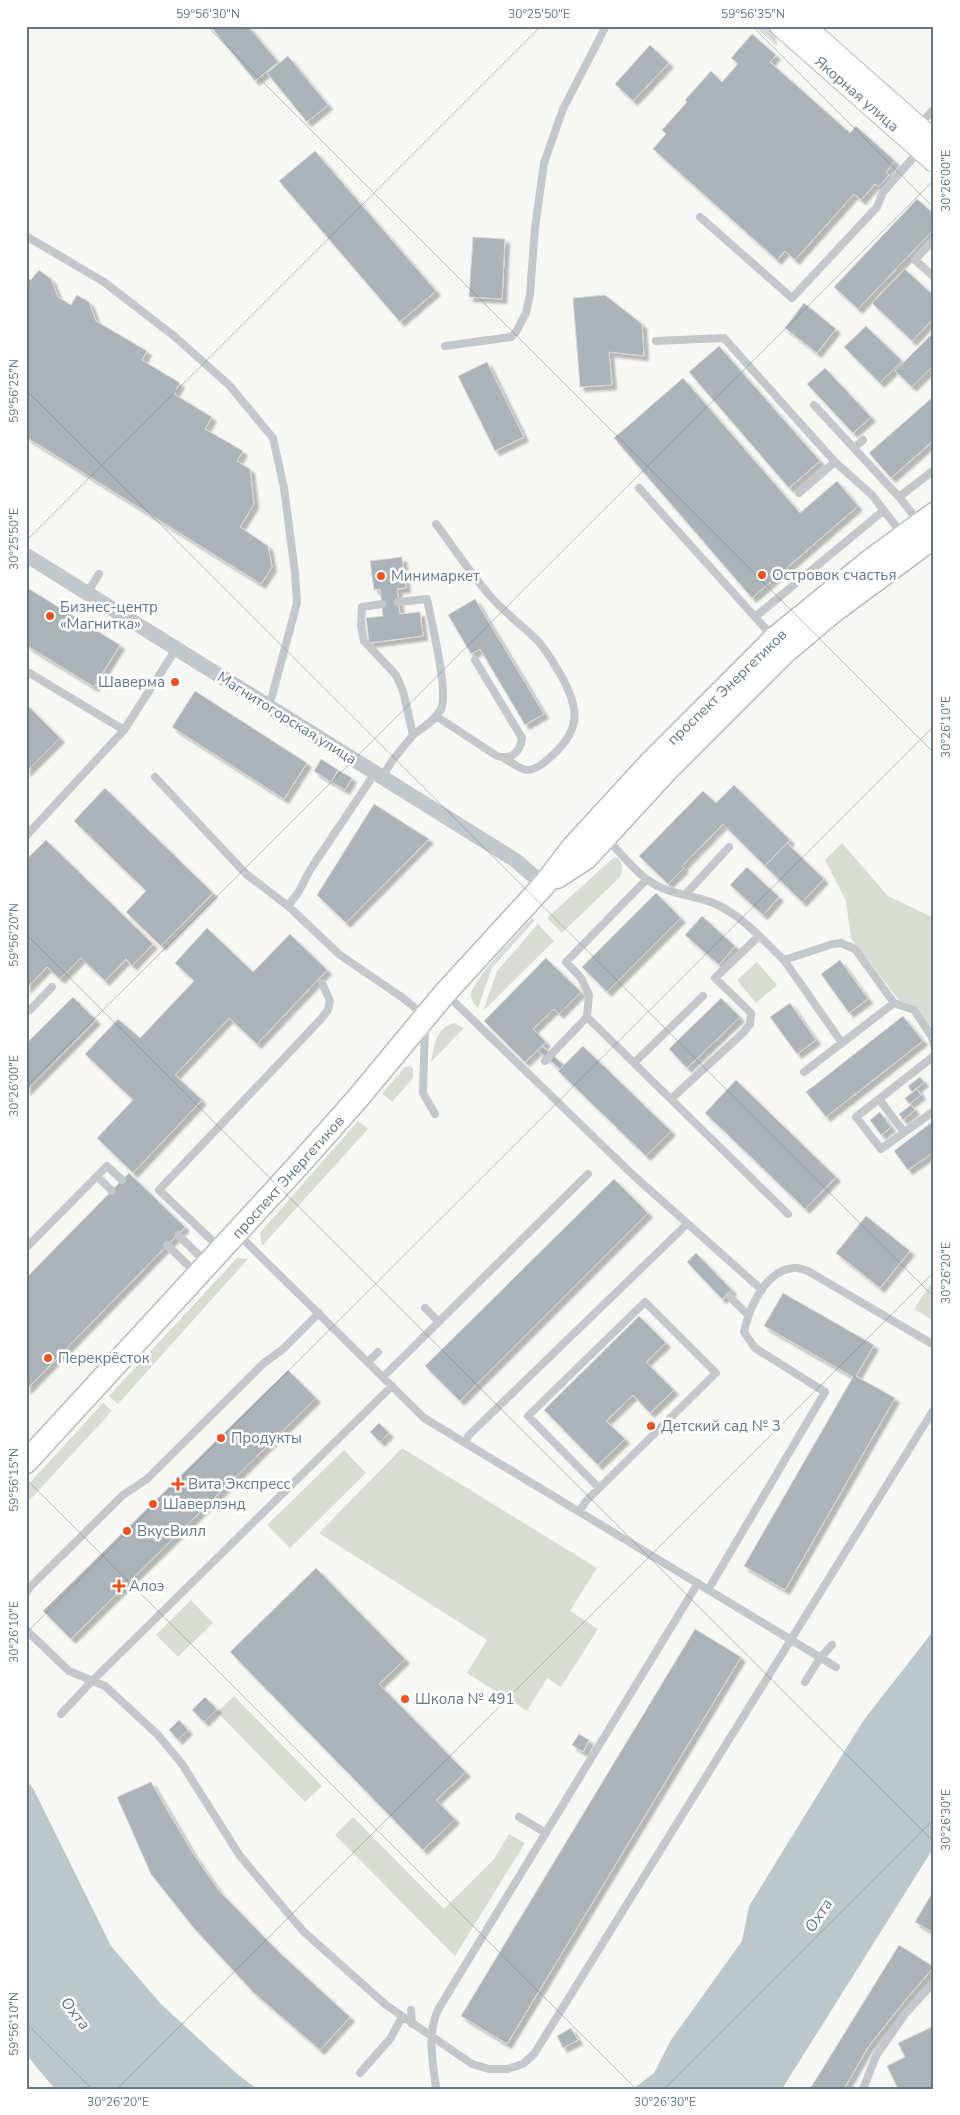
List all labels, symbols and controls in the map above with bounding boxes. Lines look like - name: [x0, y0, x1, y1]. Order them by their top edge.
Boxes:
- text: 59°56'30"N: [176, 6, 240, 22]
- text: 30°25'50"E: [508, 6, 570, 22]
- text: 59°56'35"N: [721, 6, 785, 22]
- street label: Якорная улица: [810, 52, 904, 136]
- text: 30°26'00"E: [938, 150, 954, 212]
- text: 59°56'25"N: [6, 359, 22, 423]
- text: 30°25'50"E: [6, 508, 22, 570]
- place label: Островок счастья: [772, 565, 897, 585]
- place label: Минимаркет: [391, 566, 480, 586]
- marker: Островок счастья: [756, 569, 768, 581]
- marker: Минимаркет: [375, 570, 387, 582]
- place label: Бизнес-центр «Магнитка»: [60, 597, 158, 634]
- marker: Бизнес-центр «Магнитка»: [44, 610, 56, 622]
- street label: проспект Энергетиков: [663, 625, 791, 749]
- street label: Магнитогорская улица: [213, 667, 361, 769]
- place label: Шаверма: [98, 672, 165, 692]
- marker: Шаверма: [169, 676, 181, 688]
- text: 30°26'10"E: [938, 696, 954, 758]
- text: 59°56'20"N: [6, 903, 22, 967]
- text: 30°26'00"E: [6, 1055, 22, 1117]
- street label: проспект Энергетиков: [227, 1111, 349, 1243]
- text: 30°26'20"E: [938, 1242, 954, 1304]
- place label: Перекрёсток: [58, 1348, 150, 1368]
- marker: Перекрёсток: [42, 1352, 54, 1364]
- place label: Детский сад № 3: [661, 1416, 781, 1436]
- marker: Детский сад № 3: [645, 1420, 657, 1432]
- place label: Продукты: [231, 1428, 302, 1448]
- marker: Продукты: [215, 1432, 227, 1444]
- text: 59°56'15"N: [6, 1448, 22, 1512]
- place label: Вита Экспресс: [188, 1474, 291, 1494]
- marker: Вита Экспресс: [172, 1478, 184, 1490]
- place label: Шаверлэнд: [163, 1494, 246, 1514]
- marker: Шаверлэнд: [147, 1498, 159, 1510]
- place label: ВкусВилл: [137, 1521, 206, 1541]
- marker: ВкусВилл: [121, 1525, 133, 1537]
- place label: Алоэ: [129, 1576, 164, 1596]
- marker: Алоэ: [113, 1580, 125, 1592]
- text: 30°26'10"E: [6, 1601, 22, 1663]
- place label: Школа № 491: [415, 1689, 515, 1709]
- marker: Школа № 491: [399, 1693, 411, 1705]
- text: 30°26'30"E: [938, 1789, 954, 1851]
- water label: Охта: [800, 1894, 838, 1937]
- text: 59°56'10"N: [6, 1992, 22, 2056]
- water label: Охта: [55, 1992, 95, 2035]
- text: 30°26'20"E: [87, 2094, 149, 2110]
- text: 30°26'30"E: [634, 2094, 696, 2110]

